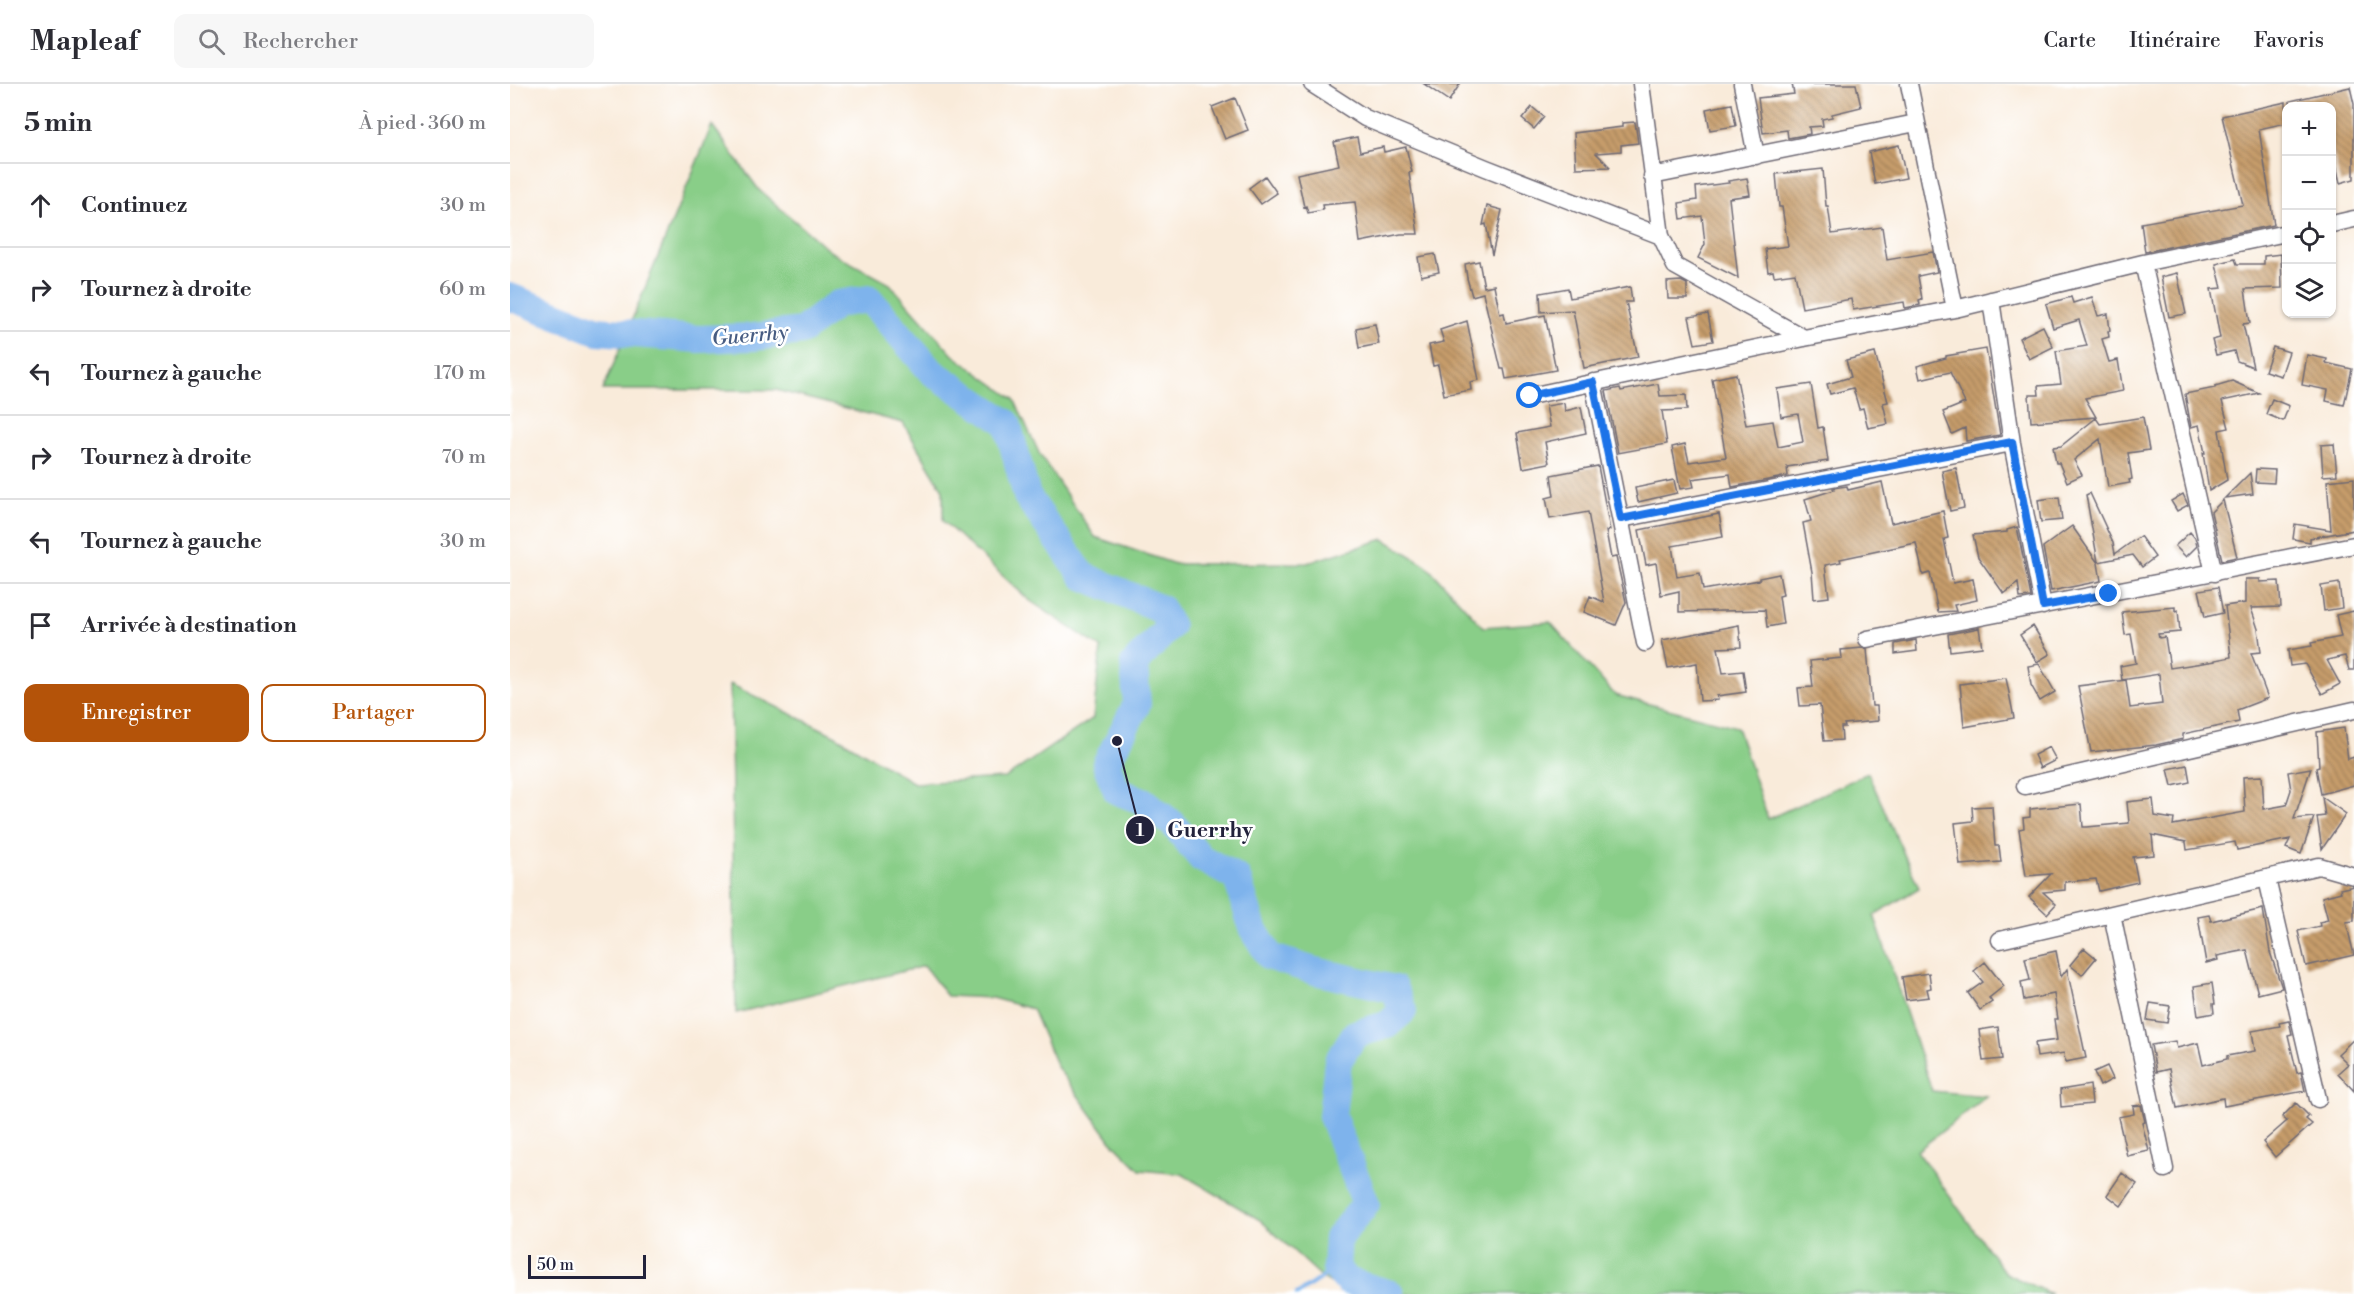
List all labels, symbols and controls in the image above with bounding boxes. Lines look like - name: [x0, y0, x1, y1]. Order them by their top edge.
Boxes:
- search box: [174, 14, 594, 68]
- text: Mapleaf: [30, 24, 138, 59]
- icon: search: [195, 25, 228, 58]
- text: Rechercher: [243, 28, 358, 55]
- text: Carte: [2044, 28, 2096, 54]
- text: Itinéraire: [2129, 28, 2221, 54]
- text: Favoris: [2254, 28, 2324, 54]
- map controls: [2282, 102, 2336, 318]
- button: +: [2282, 102, 2336, 156]
- text: 5 min: [24, 107, 92, 139]
- text: À pied · 360 m: [359, 111, 486, 136]
- button: −: [2282, 156, 2336, 210]
- icon: ahead: [24, 189, 57, 222]
- text: Continuez: [81, 192, 187, 219]
- text: 30 m: [440, 193, 486, 218]
- button: locate: [2282, 210, 2336, 264]
- button: layers: [2282, 264, 2336, 318]
- icon: right: [24, 273, 57, 306]
- text: Tournez à droite: [81, 276, 252, 303]
- text: 60 m: [439, 277, 486, 302]
- water label: Guerrhy: [710, 320, 791, 352]
- icon: left: [24, 357, 57, 390]
- text: Tournez à gauche: [81, 360, 262, 387]
- text: 170 m: [434, 361, 486, 386]
- route start: [1516, 382, 1542, 408]
- icon: right: [24, 441, 57, 474]
- text: Tournez à droite: [81, 444, 252, 471]
- text: 70 m: [442, 445, 486, 470]
- icon: left: [24, 525, 57, 558]
- text: Tournez à gauche: [81, 528, 262, 555]
- text: 30 m: [440, 529, 486, 554]
- route end: [2095, 580, 2121, 606]
- icon: arrive: [24, 609, 57, 642]
- text: Arrivée à destination: [81, 612, 297, 639]
- button: Enregistrer: [24, 684, 249, 742]
- button: Partager: [261, 684, 486, 742]
- callout: Guerrhy: [1125, 810, 1264, 849]
- text: Guerrhy: [1167, 818, 1253, 844]
- text: 1: [1136, 819, 1145, 842]
- scale bar: [528, 1252, 646, 1280]
- text: 50 m: [537, 1255, 574, 1275]

